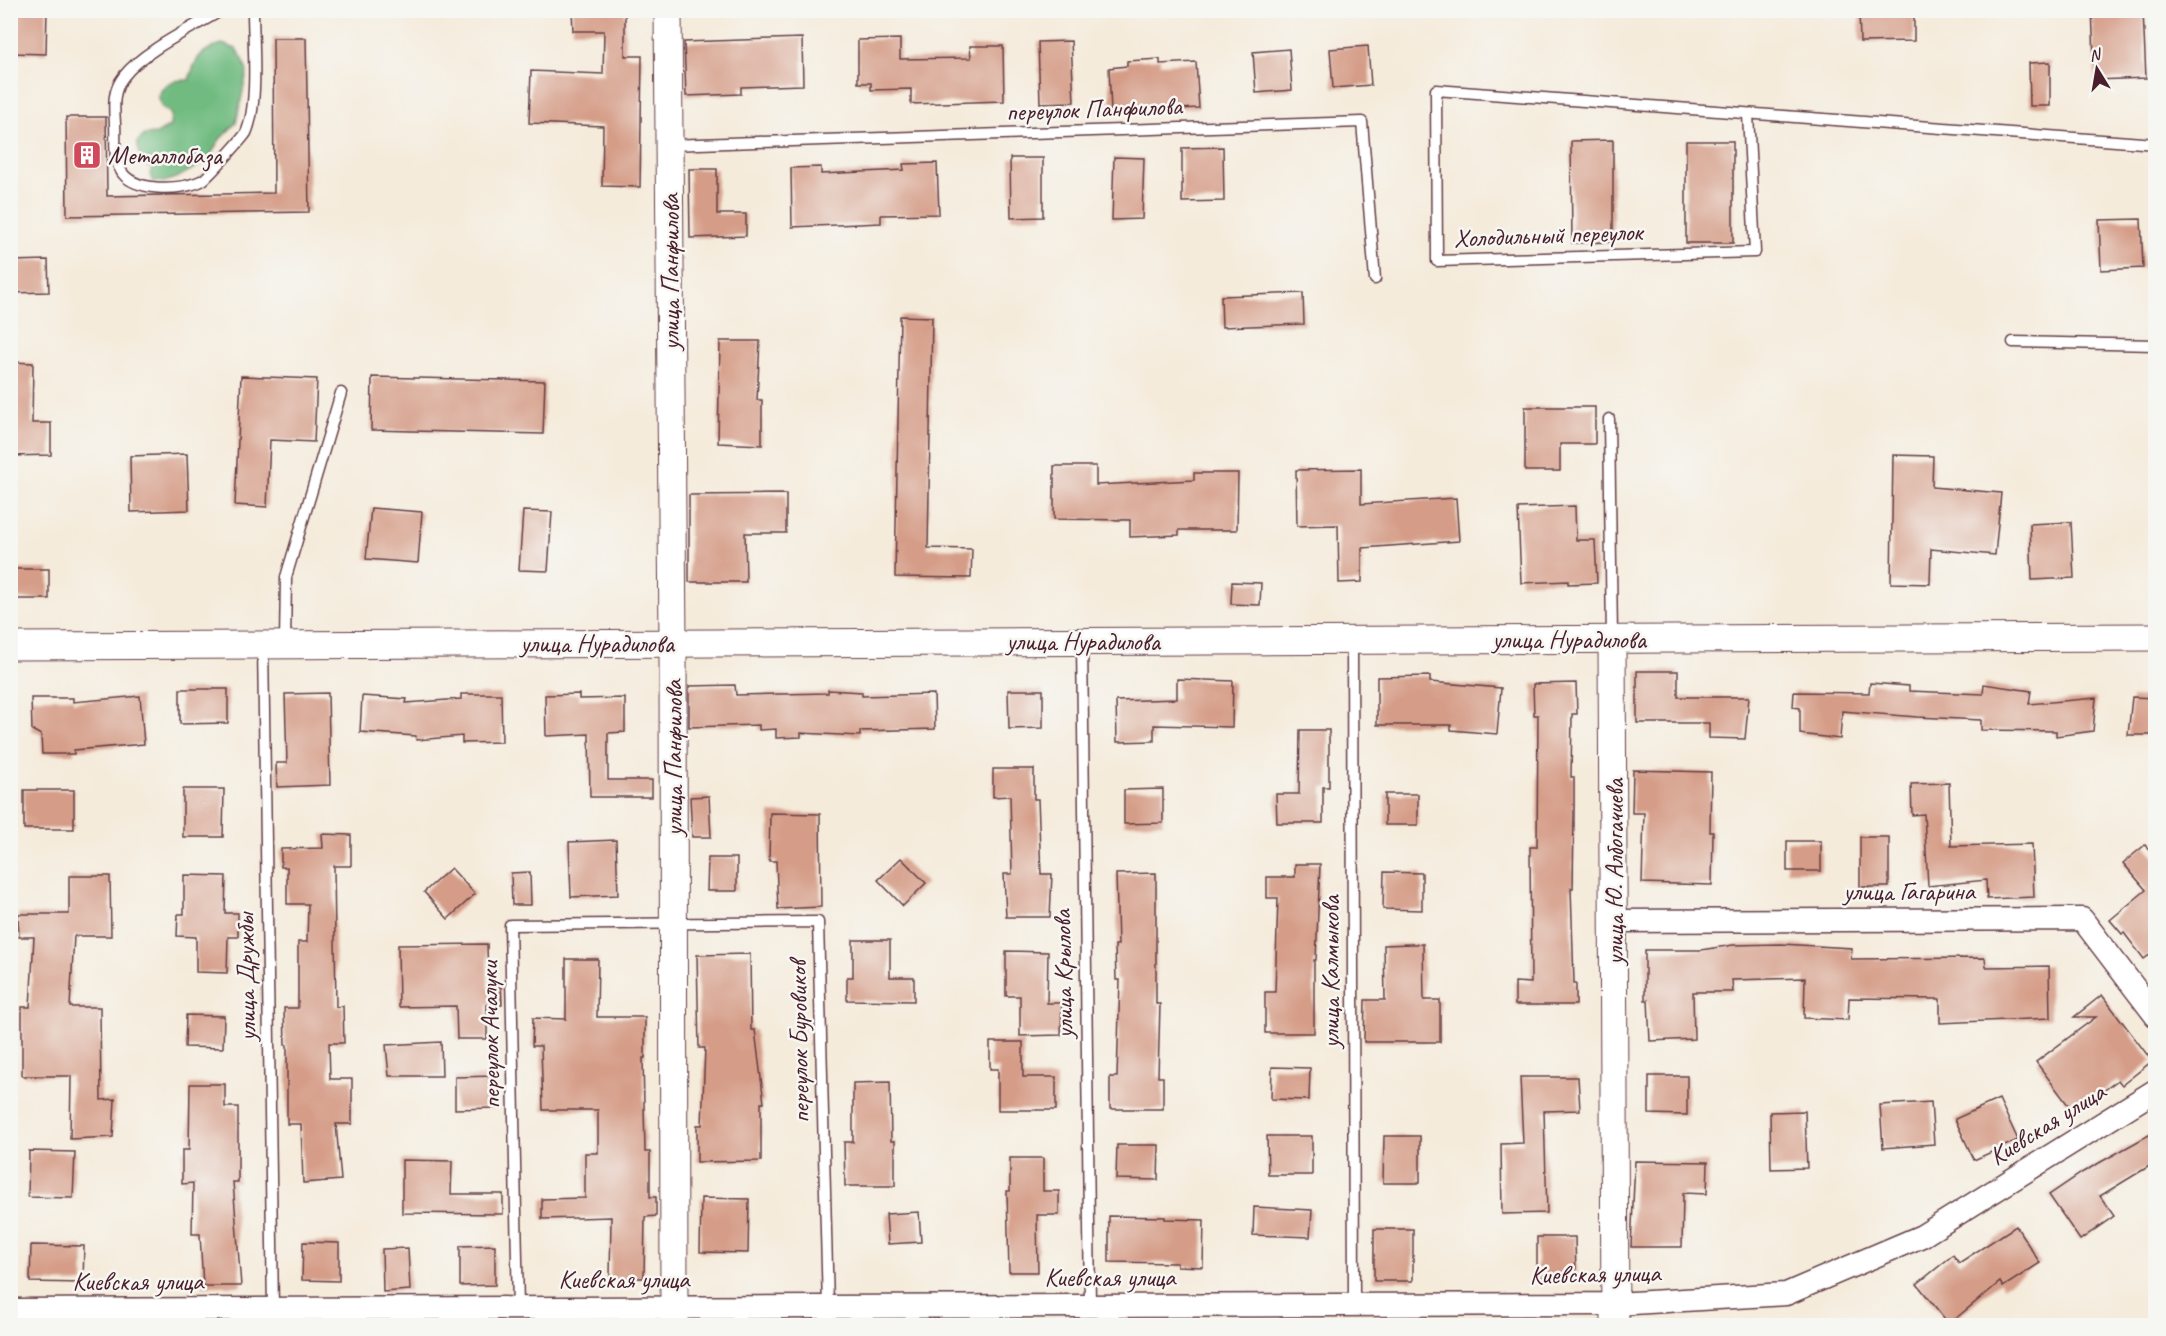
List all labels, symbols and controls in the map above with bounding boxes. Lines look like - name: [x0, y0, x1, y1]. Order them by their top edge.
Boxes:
- north arrow: [2067, 39, 2127, 99]
- text: N: [2088, 44, 2104, 66]
- street label: переулок Панфилова: [1005, 89, 1184, 129]
- building icon: Металлобаза: [71, 139, 103, 171]
- place label: Металлобаза: [108, 139, 224, 172]
- street label: улица Панфилова: [654, 192, 687, 352]
- street label: Холодильный переулок: [1453, 215, 1645, 255]
- street label: улица Нурадилова: [1490, 623, 1647, 656]
- street label: улица Нурадилова: [1004, 625, 1161, 658]
- street label: улица Нурадилова: [518, 627, 675, 660]
- street label: улица Панфилова: [657, 678, 690, 838]
- street label: улица Ю. Албогачиева: [1598, 777, 1631, 967]
- street label: улица Гагарина: [1841, 875, 1976, 908]
- street label: улица Калмыкова: [1314, 894, 1347, 1050]
- street label: улица Крылова: [1045, 908, 1081, 1041]
- street label: улица Дружбы: [228, 910, 264, 1043]
- street label: переулок Буровиков: [781, 956, 817, 1124]
- street label: переулок Ачалуки: [472, 959, 508, 1109]
- street label: Киевская улица: [1983, 1074, 2113, 1173]
- street label: Киевская улица: [1529, 1256, 1662, 1292]
- street label: Киевская улица: [1045, 1261, 1177, 1294]
- street label: Киевская улица: [559, 1263, 691, 1296]
- street label: Киевская улица: [73, 1265, 205, 1298]

